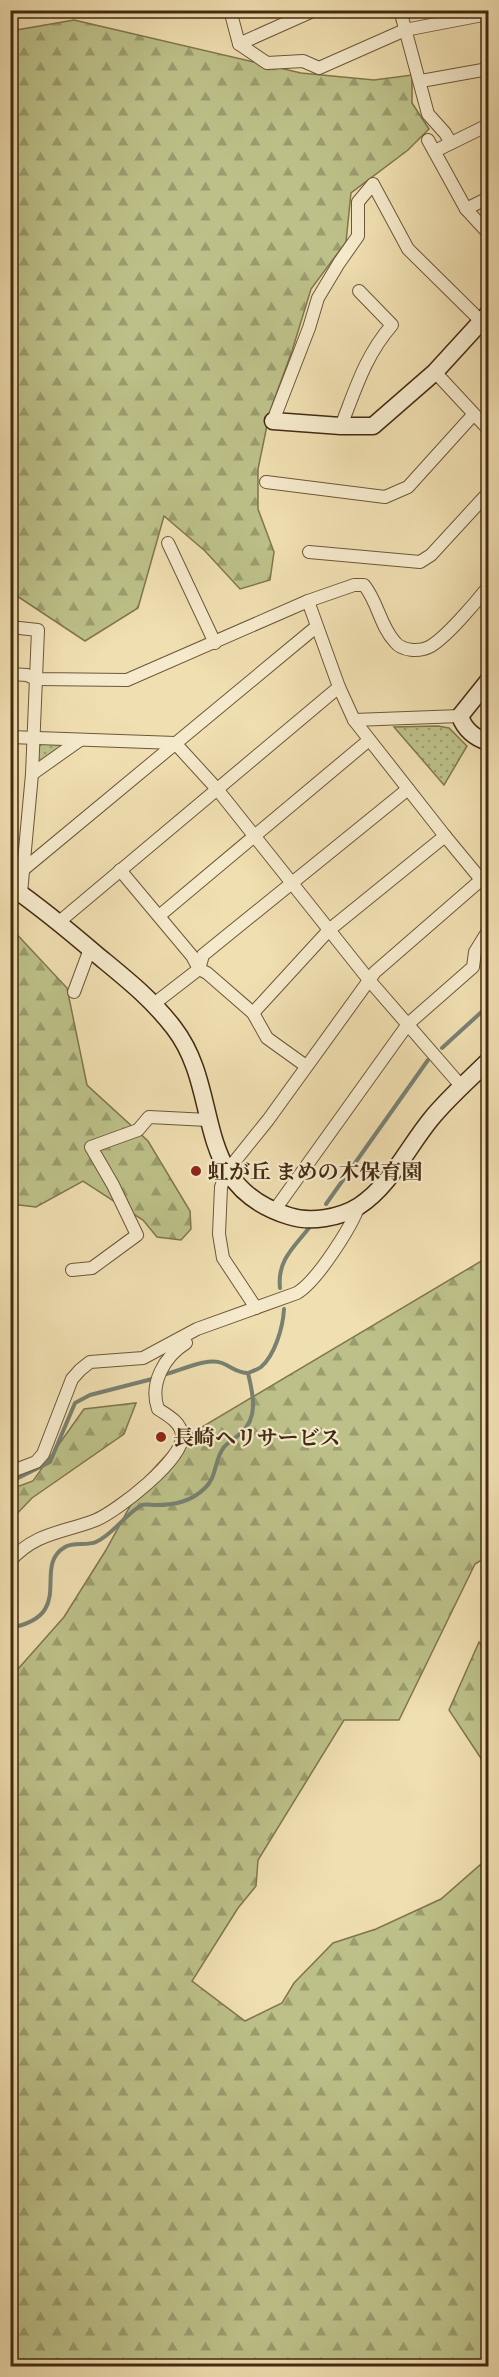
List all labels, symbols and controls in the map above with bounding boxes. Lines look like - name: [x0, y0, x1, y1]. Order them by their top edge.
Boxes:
- place label: 虹が丘 まめの木保育園: [208, 1156, 423, 1187]
- marker: 虹が丘 まめの木保育園: [189, 1164, 203, 1178]
- place label: 長崎ヘリサービス: [173, 1422, 341, 1453]
- marker: 長崎ヘリサービス: [154, 1430, 168, 1444]

